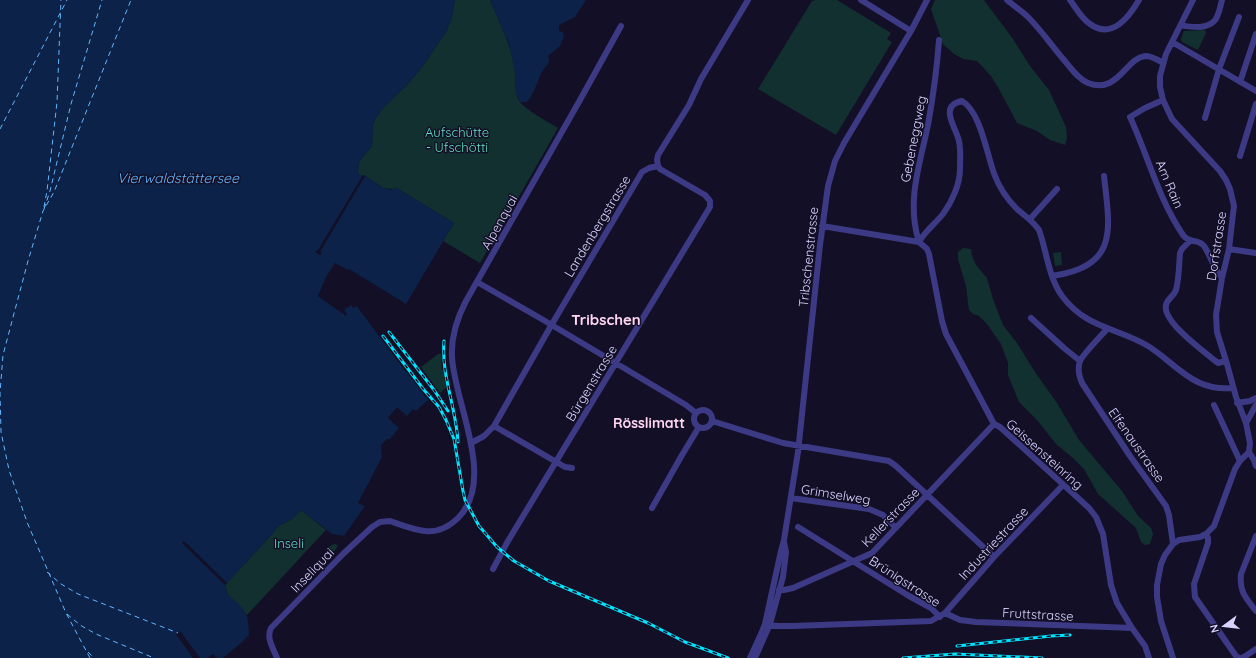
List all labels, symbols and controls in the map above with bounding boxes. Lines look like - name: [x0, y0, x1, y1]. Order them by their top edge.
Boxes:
- street label: Gebeneggweg: [897, 94, 929, 184]
- park label: Aufschütte - Ufschötti: [425, 124, 489, 155]
- street label: Am Rain: [1153, 158, 1187, 210]
- water label: Vierwaldstättersee: [117, 169, 240, 187]
- street label: Landenbergstrasse: [560, 172, 634, 280]
- street label: Alpenquai: [477, 192, 521, 252]
- street label: Tribschenstrasse: [795, 206, 821, 308]
- street label: Dorfstrasse: [1203, 210, 1229, 282]
- district label: Tribschen: [571, 310, 641, 329]
- street label: Bürgenstrasse: [562, 342, 620, 424]
- street label: Elfenaustrasse: [1105, 405, 1169, 485]
- district label: Rösslimatt: [613, 414, 685, 432]
- street label: Geissensteinring: [1003, 415, 1087, 493]
- street label: Grimselweg: [800, 481, 872, 507]
- street label: Kellerstrasse: [858, 484, 922, 550]
- street label: Industriestrasse: [955, 503, 1031, 583]
- park label: Inseli: [274, 535, 304, 551]
- street label: Inseliquai: [287, 544, 337, 596]
- street label: Brünigstrasse: [866, 552, 944, 610]
- street label: Fruttstrasse: [1002, 604, 1074, 624]
- north arrow: [1204, 606, 1244, 646]
- text: N: [1207, 623, 1222, 634]

